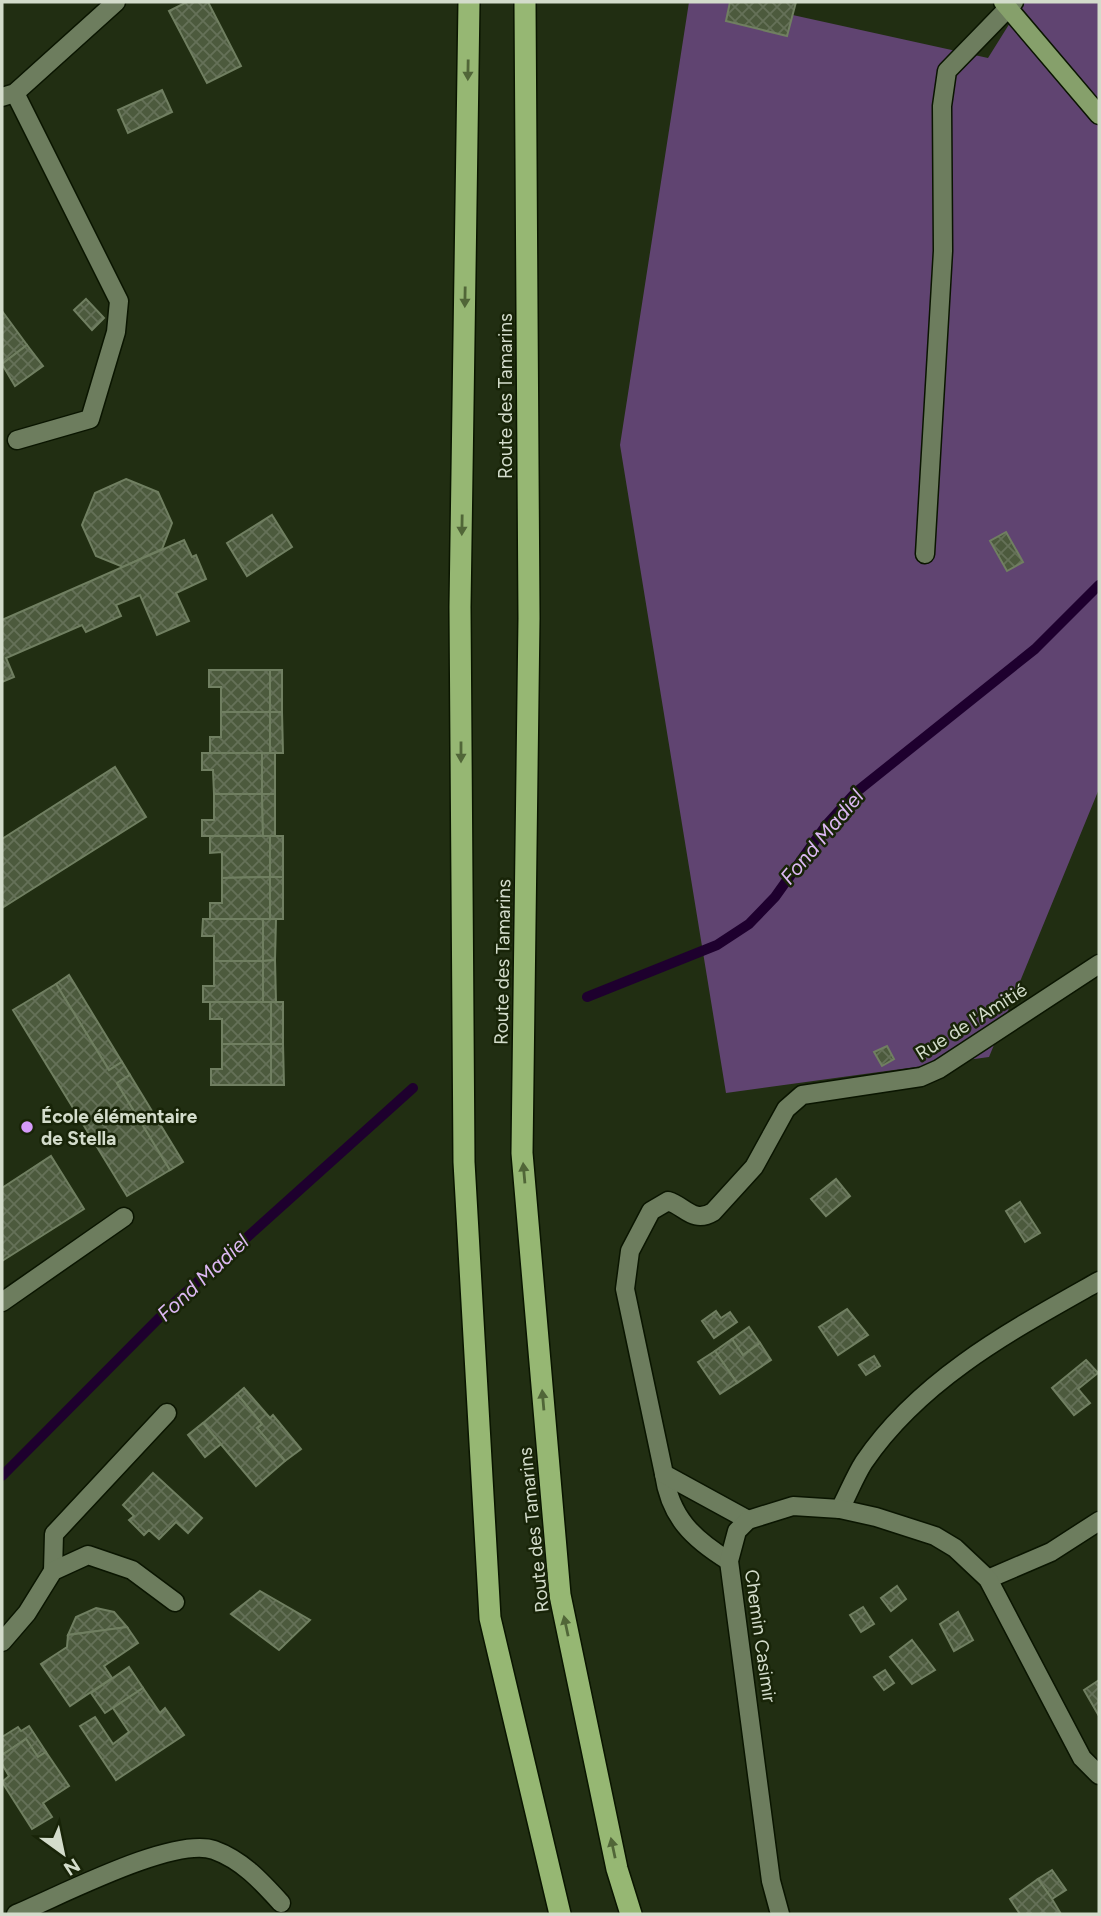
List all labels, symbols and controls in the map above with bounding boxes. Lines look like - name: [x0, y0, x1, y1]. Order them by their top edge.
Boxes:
- one-way arrow: [462, 59, 474, 81]
- one-way arrow: [459, 287, 471, 309]
- street label: Route des Tamarins: [494, 313, 517, 479]
- one-way arrow: [456, 514, 467, 536]
- one-way arrow: [455, 742, 467, 764]
- water label: Fond Madiel: [775, 784, 869, 889]
- street label: Route des Tamarins: [490, 879, 515, 1045]
- street label: Rue de l'Amitié: [911, 978, 1031, 1065]
- place label: École élémentaire de Stella: [41, 1105, 198, 1150]
- marker: École élémentaire de Stella: [19, 1119, 35, 1135]
- one-way arrow: [518, 1162, 529, 1184]
- water label: Fond Madiel: [152, 1229, 254, 1326]
- one-way arrow: [537, 1388, 548, 1410]
- street label: Route des Tamarins: [513, 1446, 554, 1614]
- street label: Chemin Casimir: [740, 1568, 781, 1705]
- one-way arrow: [561, 1615, 572, 1637]
- north arrow: [28, 1818, 98, 1888]
- one-way arrow: [607, 1837, 618, 1859]
- text: N: [60, 1853, 84, 1880]

